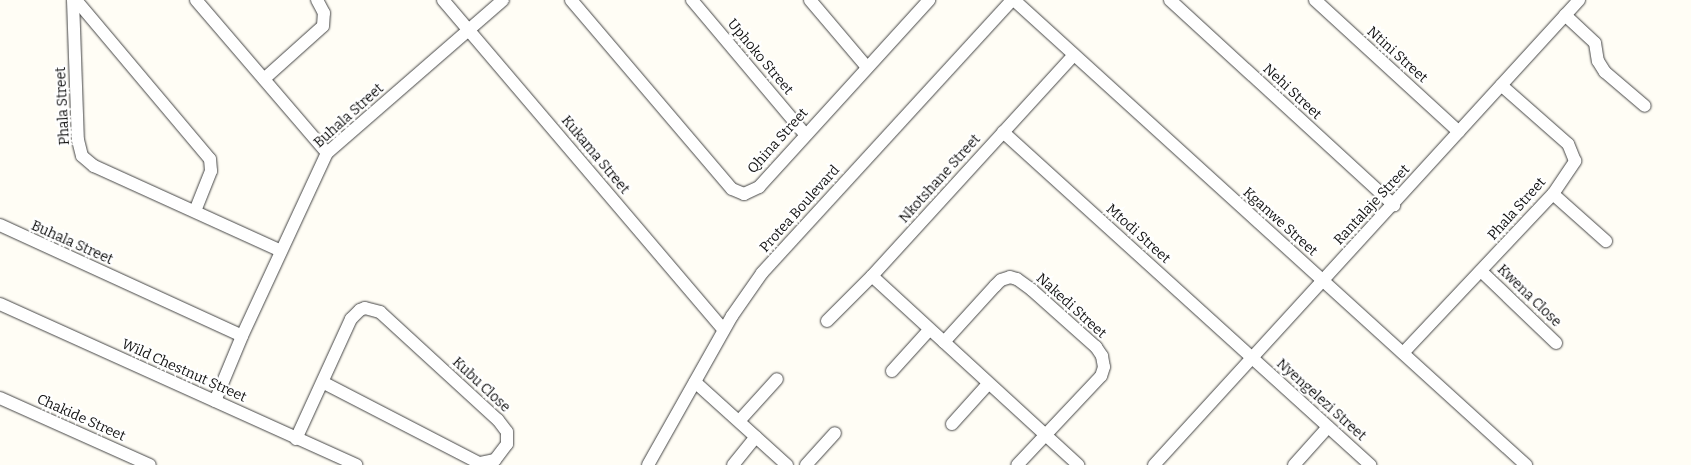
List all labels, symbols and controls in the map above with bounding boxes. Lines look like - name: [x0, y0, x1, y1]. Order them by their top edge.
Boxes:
- street label: Uphoko Street: [724, 16, 796, 98]
- street label: Ntini Street: [1363, 23, 1431, 87]
- street label: Nehi Street: [1259, 61, 1325, 123]
- street label: Phala Street: [53, 66, 73, 146]
- street label: Buhala Street: [311, 80, 387, 152]
- street label: Qhina Street: [744, 105, 812, 177]
- street label: Kukama Street: [557, 113, 633, 197]
- street label: Nkotshane Street: [896, 131, 984, 227]
- street label: Rantalaje Street: [1331, 161, 1413, 249]
- street label: Protea Boulevard: [757, 162, 843, 256]
- street label: Phala Street: [1485, 174, 1549, 244]
- street label: Kganwe Street: [1239, 184, 1321, 260]
- street label: Mtodi Street: [1103, 201, 1173, 267]
- street label: Buhala Street: [29, 217, 115, 269]
- street label: Kwena Close: [1494, 261, 1564, 331]
- street label: Nakedi Street: [1033, 270, 1109, 342]
- street label: Wild Chestnut Street: [119, 336, 249, 406]
- street label: Kubu Close: [449, 354, 513, 416]
- street label: Nyengelezi Street: [1273, 355, 1369, 445]
- street label: Chakide Street: [34, 391, 128, 445]

